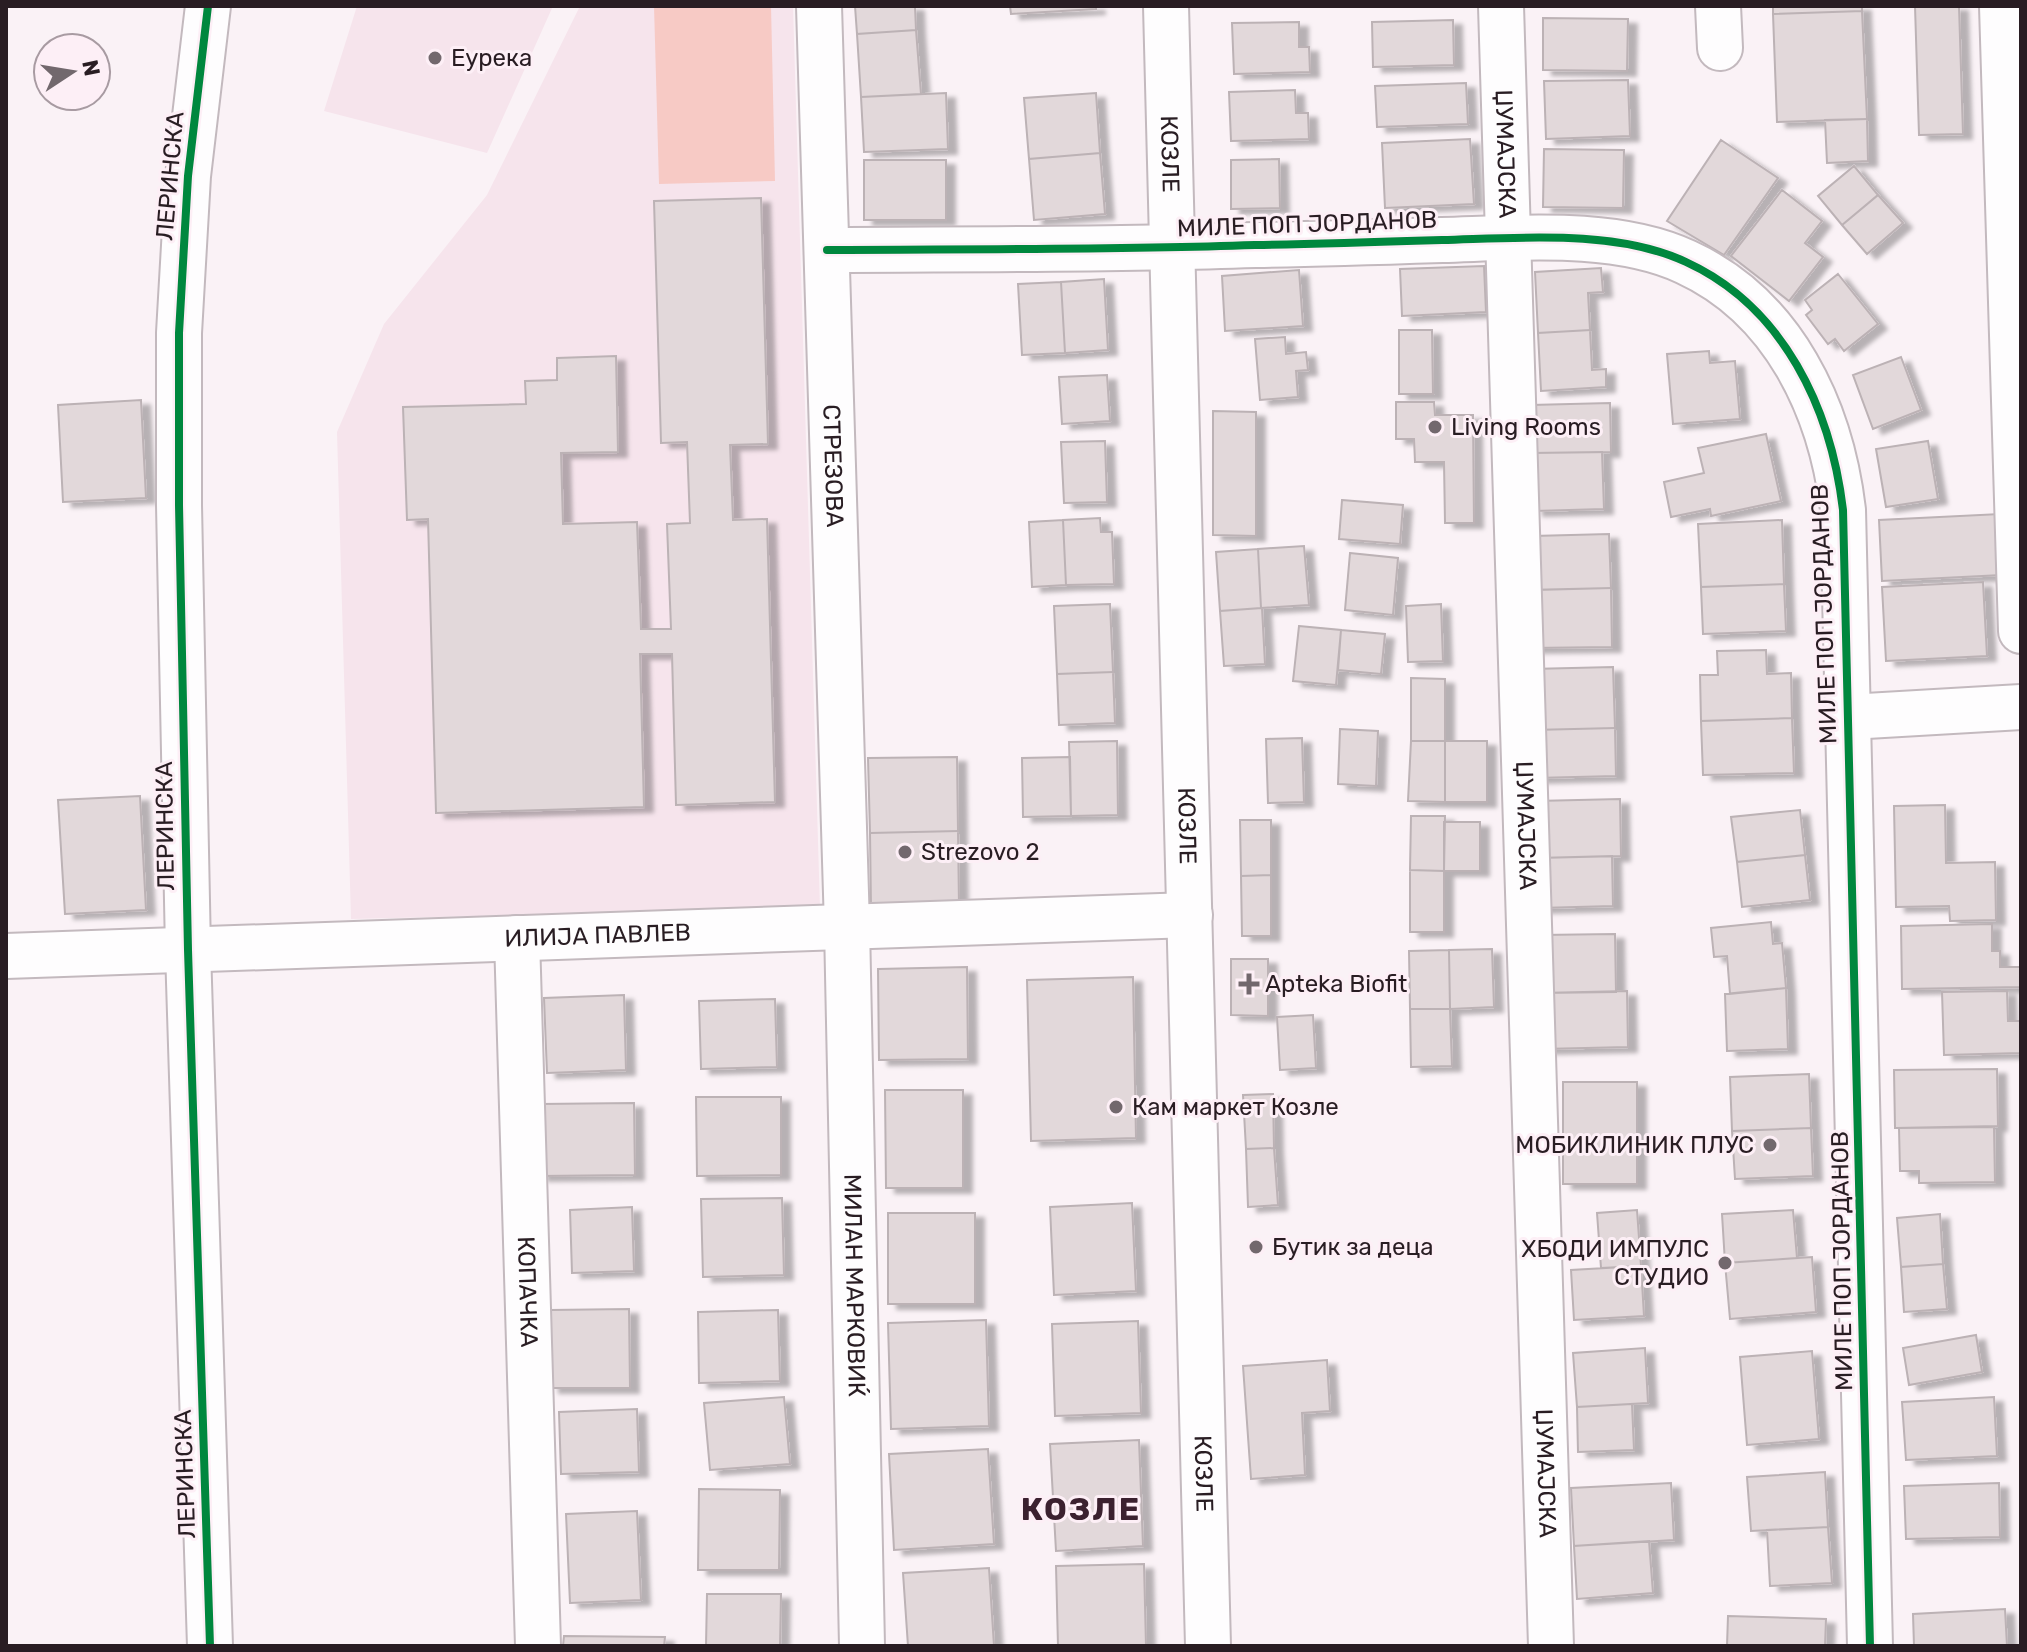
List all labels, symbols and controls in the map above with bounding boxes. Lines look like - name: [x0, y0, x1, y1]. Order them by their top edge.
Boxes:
- north arrow: [32, 32, 112, 112]
- place label: Еурека: [451, 44, 532, 72]
- marker: Еурека: [426, 49, 444, 67]
- text: N: [76, 57, 106, 78]
- street label: ЏУМАЈСКА: [1490, 89, 1521, 219]
- street label: ЛЕРИНСКА: [150, 110, 190, 242]
- street label: КОЗЛЕ: [1155, 115, 1185, 193]
- street label: МИЛЕ ПОП ЈОРДАНОВ: [1177, 205, 1437, 243]
- street label: СТРЕЗОВА: [817, 404, 849, 528]
- place label: Living Rooms: [1451, 413, 1601, 441]
- marker: Living Rooms: [1426, 418, 1444, 436]
- street label: МИЛЕ ПОП ЈОРДАНОВ: [1805, 484, 1843, 744]
- street label: ЛЕРИНСКА: [150, 761, 180, 891]
- street label: ЏУМАЈСКА: [1510, 761, 1542, 891]
- street label: КОЗЛЕ: [1172, 787, 1202, 865]
- place label: Strezovo 2: [921, 838, 1040, 866]
- marker: Strezovo 2: [896, 843, 914, 861]
- street label: ИЛИЈА ПАВЛЕВ: [504, 918, 691, 953]
- place label: Apteka Biofit: [1265, 970, 1407, 998]
- marker: Apteka Biofit: [1240, 975, 1258, 993]
- place label: Кам маркет Козле: [1132, 1093, 1339, 1121]
- marker: Кам маркет Козле: [1107, 1098, 1125, 1116]
- place label: МОБИКЛИНИК ПЛУС: [1515, 1131, 1754, 1159]
- street label: МИЛЕ ПОП ЈОРДАНОВ: [1826, 1131, 1858, 1391]
- marker: МОБИКЛИНИК ПЛУС: [1761, 1136, 1779, 1154]
- street label: МИЛАН МАРКОВИЌ: [838, 1173, 871, 1398]
- place label: Бутик за деца: [1272, 1233, 1434, 1261]
- place label: ХБОДИ ИМПУЛС СТУДИО: [1521, 1235, 1709, 1291]
- street label: КОПАЧКА: [512, 1236, 543, 1348]
- marker: Бутик за деца: [1247, 1238, 1265, 1256]
- marker: ХБОДИ ИМПУЛС СТУДИО: [1716, 1254, 1734, 1272]
- street label: ЏУМАЈСКА: [1530, 1408, 1562, 1538]
- street label: ЛЕРИНСКА: [169, 1409, 201, 1539]
- street label: КОЗЛЕ: [1189, 1435, 1219, 1512]
- district label: КОЗЛЕ: [1021, 1490, 1141, 1528]

